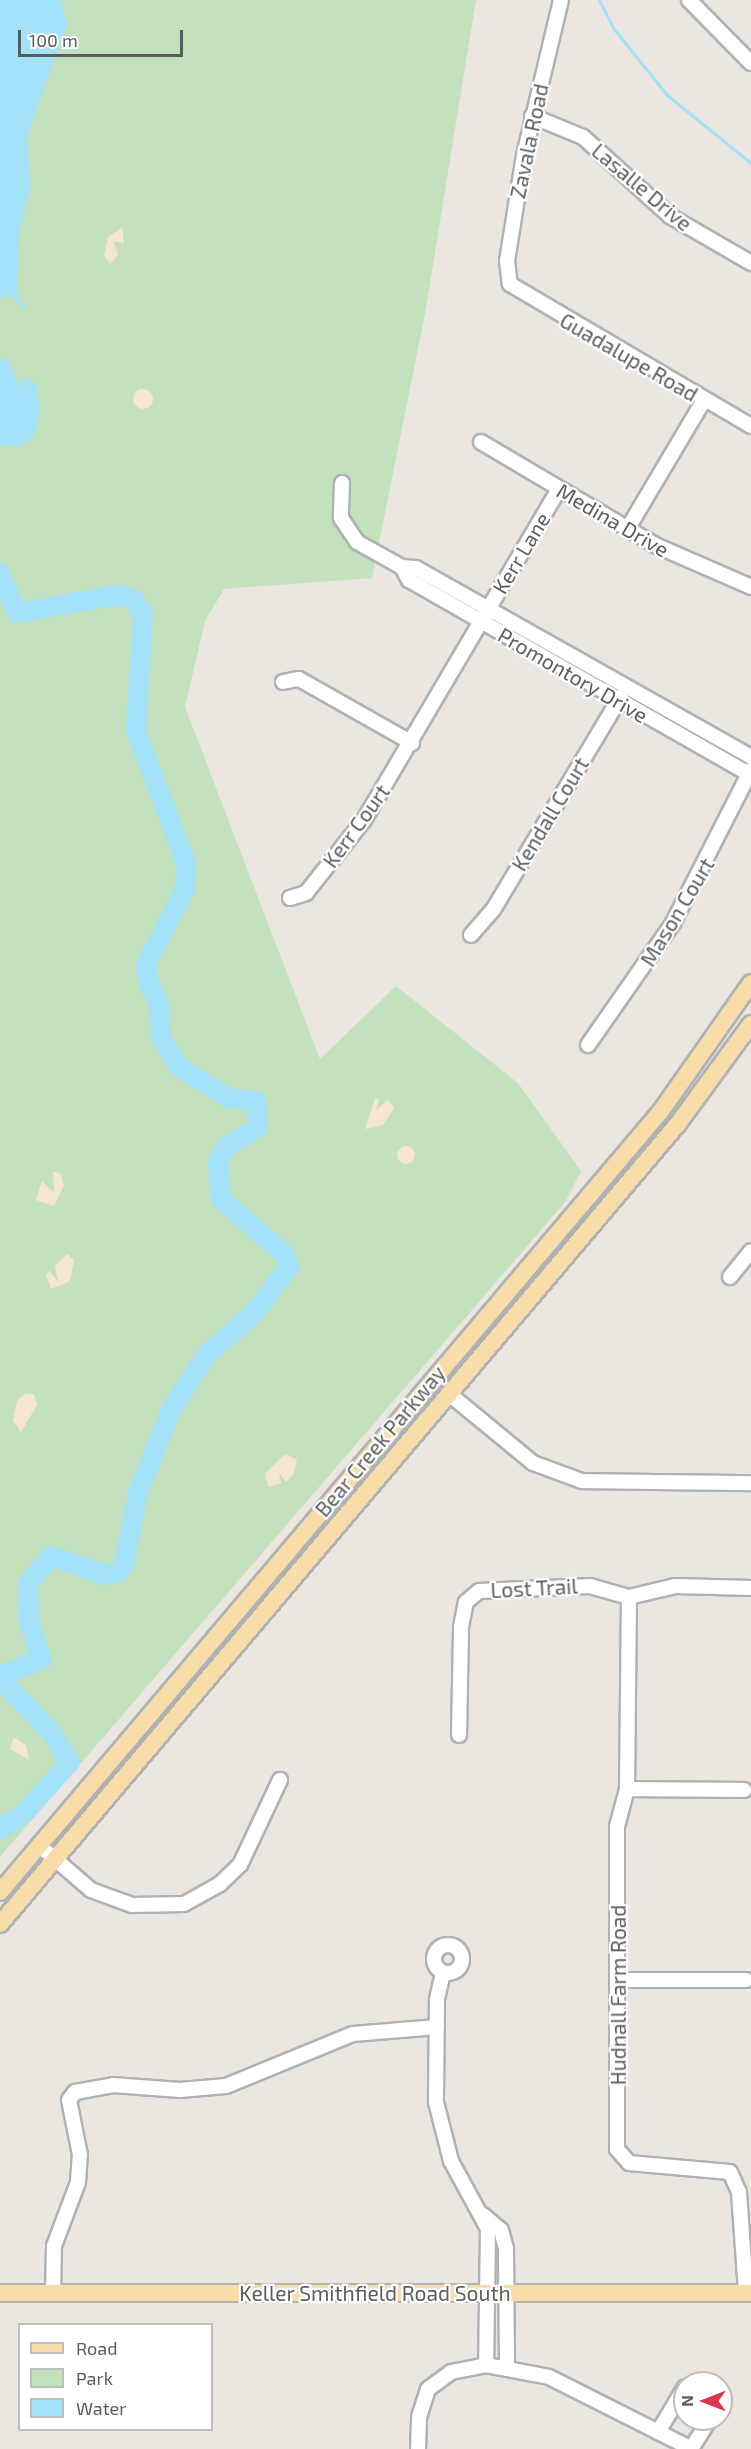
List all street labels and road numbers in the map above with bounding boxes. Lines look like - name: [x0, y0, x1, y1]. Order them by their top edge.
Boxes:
- street label: Zavala Road: [505, 81, 553, 201]
- street label: Lasalle Drive: [587, 138, 697, 236]
- street label: Guadalupe Road: [556, 307, 702, 407]
- street label: Medina Drive: [552, 478, 674, 562]
- street label: Kerr Lane: [487, 508, 555, 598]
- street label: Promontory Drive: [494, 622, 652, 728]
- street label: Kendall Court: [506, 752, 594, 876]
- street label: Kerr Court: [317, 779, 395, 873]
- street label: Mason Court: [635, 853, 719, 971]
- street label: Bear Creek Parkway: [309, 1360, 451, 1522]
- street label: Lost Trail: [490, 1573, 578, 1603]
- street label: Hudnall Farm Road: [605, 1904, 631, 2086]
- street label: Keller Smithfield Road South: [239, 2280, 511, 2306]

